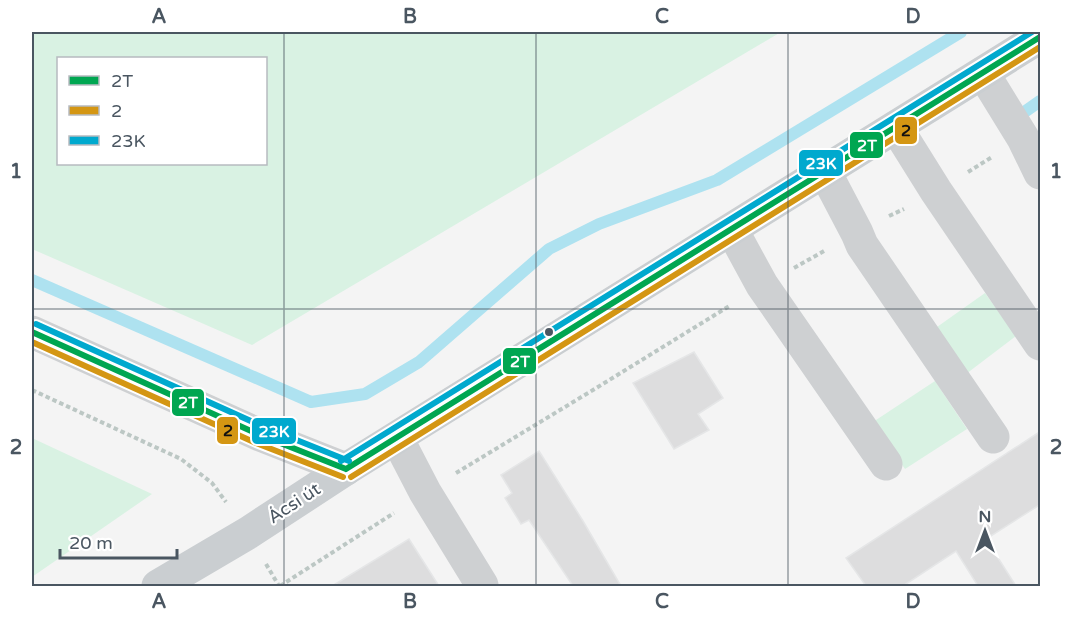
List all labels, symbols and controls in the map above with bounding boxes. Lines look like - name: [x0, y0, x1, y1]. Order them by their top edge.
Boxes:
- text: A: [152, 5, 167, 29]
- text: B: [403, 5, 417, 29]
- text: C: [655, 5, 669, 29]
- text: D: [905, 5, 921, 29]
- legend: [57, 57, 267, 165]
- text: 2T: [111, 70, 133, 92]
- text: 2: [111, 100, 122, 122]
- line badge: 2: [894, 116, 918, 145]
- text: 2: [901, 121, 911, 141]
- text: 23K: [111, 130, 146, 152]
- line badge: 2T: [849, 131, 884, 159]
- text: 2T: [857, 136, 877, 156]
- line badge: 23K: [798, 149, 844, 177]
- text: 23K: [806, 154, 837, 174]
- text: 1: [10, 160, 22, 184]
- text: 1: [1050, 160, 1062, 184]
- unlabelled marker: [543, 326, 555, 338]
- line badge: 2T: [502, 347, 537, 375]
- text: 2T: [510, 352, 530, 372]
- line badge: 2T: [171, 388, 205, 417]
- text: 2T: [178, 393, 198, 413]
- line badge: 2: [216, 416, 239, 445]
- line badge: 23K: [251, 417, 297, 445]
- text: 2: [223, 421, 233, 441]
- text: 23K: [259, 422, 290, 442]
- text: 2: [10, 436, 22, 460]
- text: 2: [1050, 436, 1062, 460]
- street label: Ácsi út: [263, 478, 325, 528]
- north arrow: [955, 501, 1015, 561]
- text: N: [979, 507, 991, 527]
- scale bar: [60, 522, 177, 560]
- text: 20 m: [69, 532, 113, 554]
- text: A: [152, 590, 167, 614]
- text: B: [403, 590, 417, 614]
- text: C: [655, 590, 669, 614]
- text: D: [905, 590, 921, 614]

